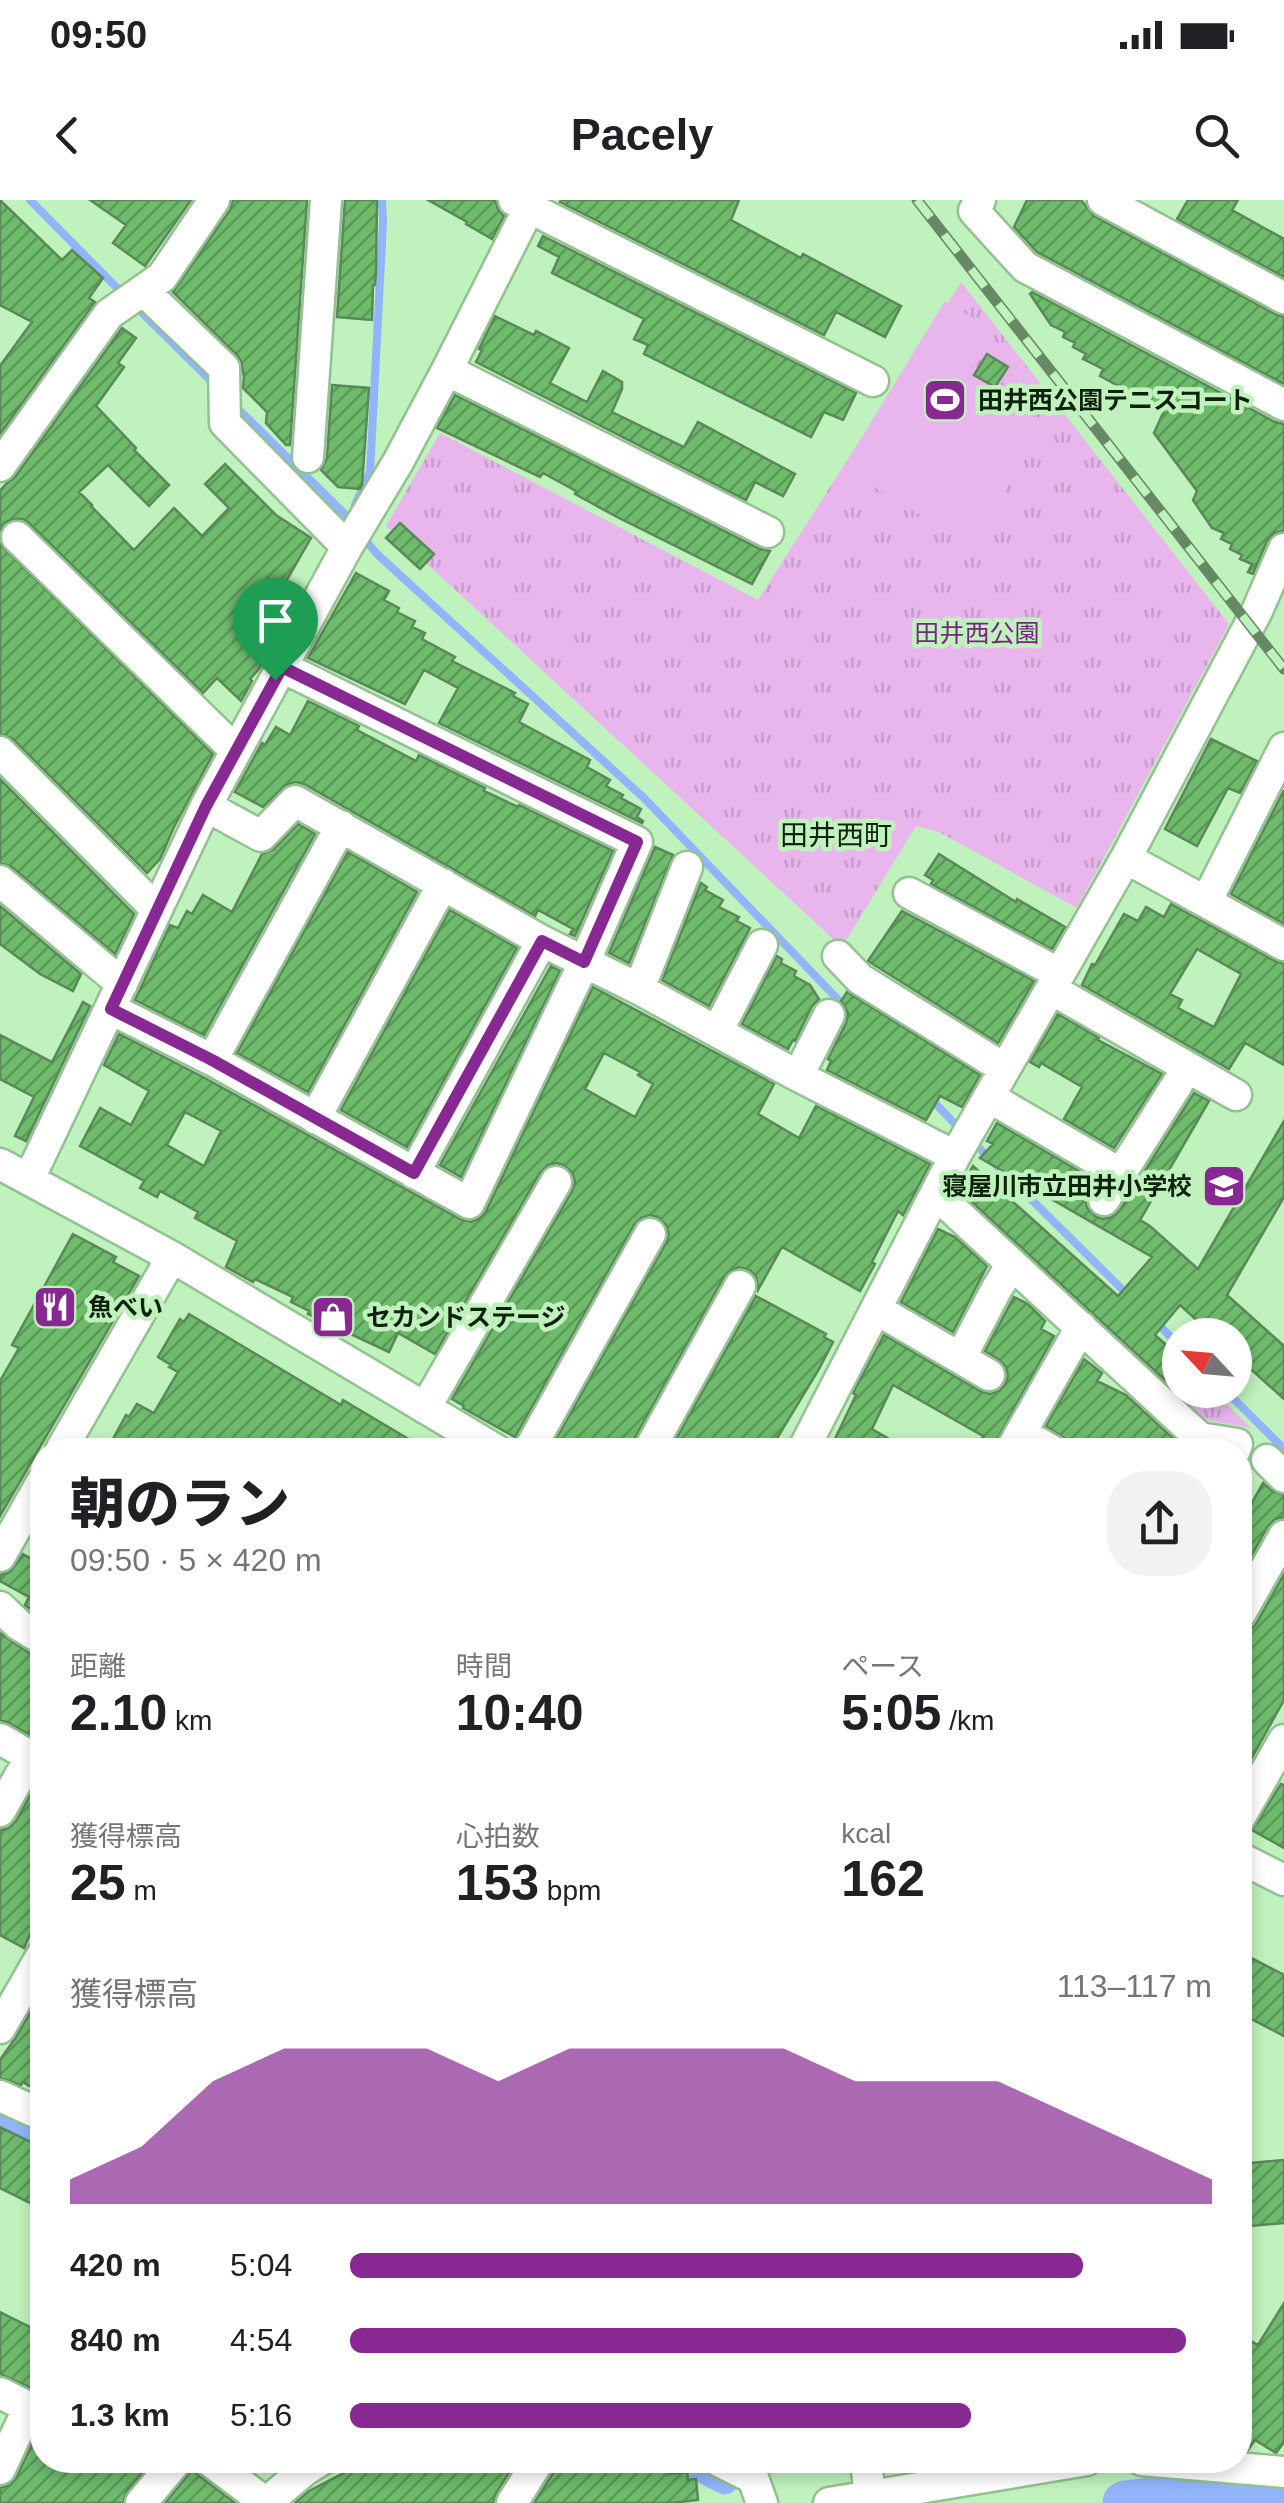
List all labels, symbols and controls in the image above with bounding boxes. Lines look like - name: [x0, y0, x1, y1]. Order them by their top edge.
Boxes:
- text: 09:50: [50, 14, 147, 56]
- icon: back: [40, 108, 95, 163]
- icon: search: [1189, 108, 1244, 163]
- text: Pacely: [571, 109, 713, 160]
- sports icon: 田井西公園テニスコート: [922, 377, 968, 423]
- place label: 田井西公園テニスコート: [978, 386, 1253, 414]
- pin: [233, 578, 318, 681]
- icon: arrive: [248, 593, 303, 648]
- park label: 田井西公園: [914, 619, 1040, 647]
- district label: 田井西町: [780, 820, 892, 851]
- school or university icon: 寝屋川市立田井小学校: [1201, 1163, 1247, 1209]
- place label: 寝屋川市立田井小学校: [942, 1172, 1192, 1200]
- restaurant icon: 魚べい: [32, 1284, 78, 1330]
- place label: 魚べい: [88, 1293, 163, 1321]
- shop icon: セカンドステージ: [310, 1294, 356, 1340]
- place label: セカンドステージ: [366, 1303, 566, 1331]
- north arrow: [1162, 1318, 1252, 1408]
- map controls: [1162, 1318, 1252, 1408]
- button: share: [1107, 1471, 1212, 1576]
- text: 朝のラン: [70, 1473, 290, 1535]
- text: 09:50 · 5 × 420 m: [70, 1542, 322, 1578]
- text: 距離: [70, 1651, 126, 1682]
- text: 時間: [456, 1651, 512, 1682]
- text: ペース: [841, 1651, 924, 1682]
- text: 2.10: [70, 1685, 167, 1741]
- text: 10:40: [456, 1685, 584, 1741]
- text: 5:05: [841, 1685, 941, 1741]
- text: km: [167, 1705, 212, 1736]
- text: /km: [941, 1705, 994, 1736]
- text: kcal: [841, 1818, 891, 1849]
- text: 獲得標高: [70, 1821, 182, 1852]
- text: 心拍数: [456, 1821, 540, 1852]
- text: 162: [841, 1851, 925, 1907]
- text: 25: [70, 1855, 126, 1911]
- text: 153: [456, 1855, 539, 1911]
- text: m: [126, 1875, 157, 1906]
- text: bpm: [539, 1875, 601, 1906]
- text: 113–117 m: [1057, 1968, 1212, 2004]
- text: 獲得標高: [70, 1976, 198, 2012]
- text: 420 m: [70, 2247, 161, 2283]
- text: 5:04: [230, 2247, 292, 2283]
- text: 840 m: [70, 2322, 161, 2358]
- text: 4:54: [230, 2322, 292, 2358]
- text: 1.3 km: [70, 2397, 170, 2433]
- text: 5:16: [230, 2397, 292, 2433]

